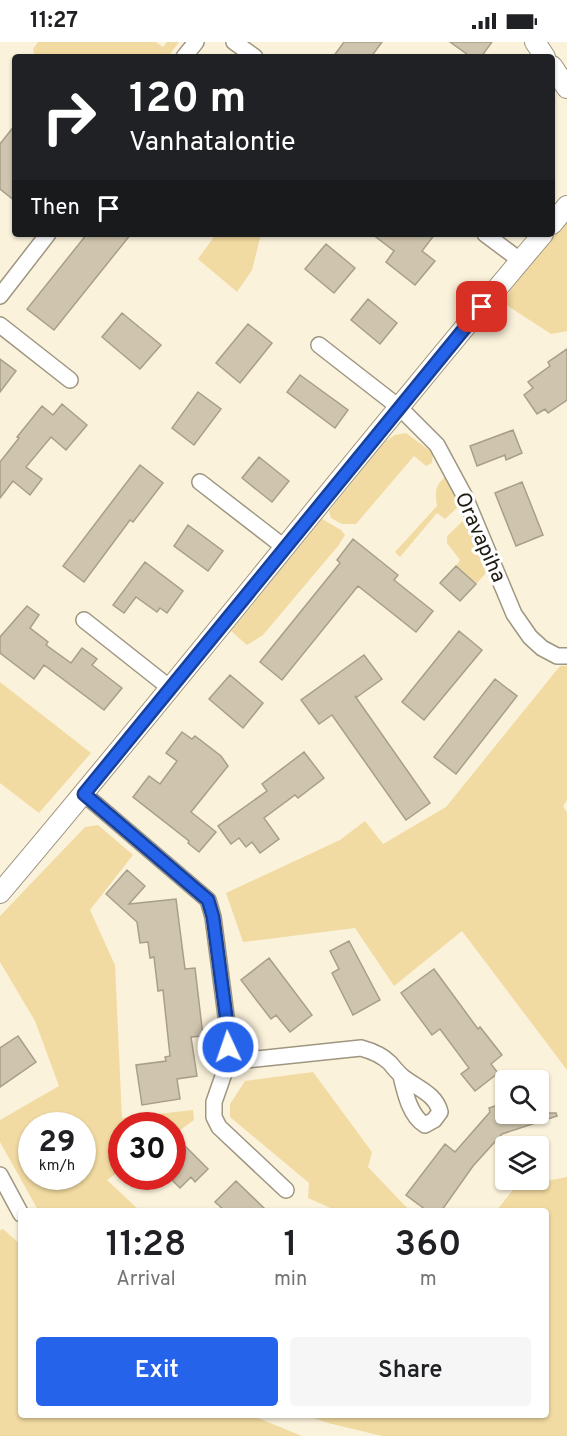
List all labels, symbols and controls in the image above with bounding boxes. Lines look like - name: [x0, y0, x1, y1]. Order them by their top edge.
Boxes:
- text: 11:27: [30, 8, 78, 35]
- text: 120 m: [129, 74, 246, 127]
- icon: right: [30, 78, 108, 156]
- text: Vanhatalontie: [129, 126, 296, 160]
- icon: arrive: [92, 192, 125, 225]
- text: Then: [30, 195, 80, 222]
- pin: [456, 281, 507, 332]
- icon: arrive: [465, 290, 498, 323]
- street label: Oravapiha: [448, 488, 511, 587]
- position arrow: [196, 1015, 260, 1079]
- map controls: [495, 1070, 549, 1190]
- button: search: [495, 1070, 549, 1124]
- speed limit sign: 30: [108, 1112, 186, 1190]
- text: 29: [39, 1125, 75, 1162]
- button: layers: [495, 1136, 549, 1190]
- text: km/h: [39, 1157, 75, 1176]
- text: 11:28: [105, 1223, 187, 1269]
- text: 1: [284, 1223, 298, 1269]
- text: 360: [395, 1223, 462, 1269]
- text: Arrival: [116, 1267, 176, 1293]
- text: min: [274, 1267, 307, 1293]
- text: m: [420, 1267, 437, 1293]
- button: Exit: [36, 1337, 278, 1406]
- button: Share: [290, 1337, 531, 1406]

